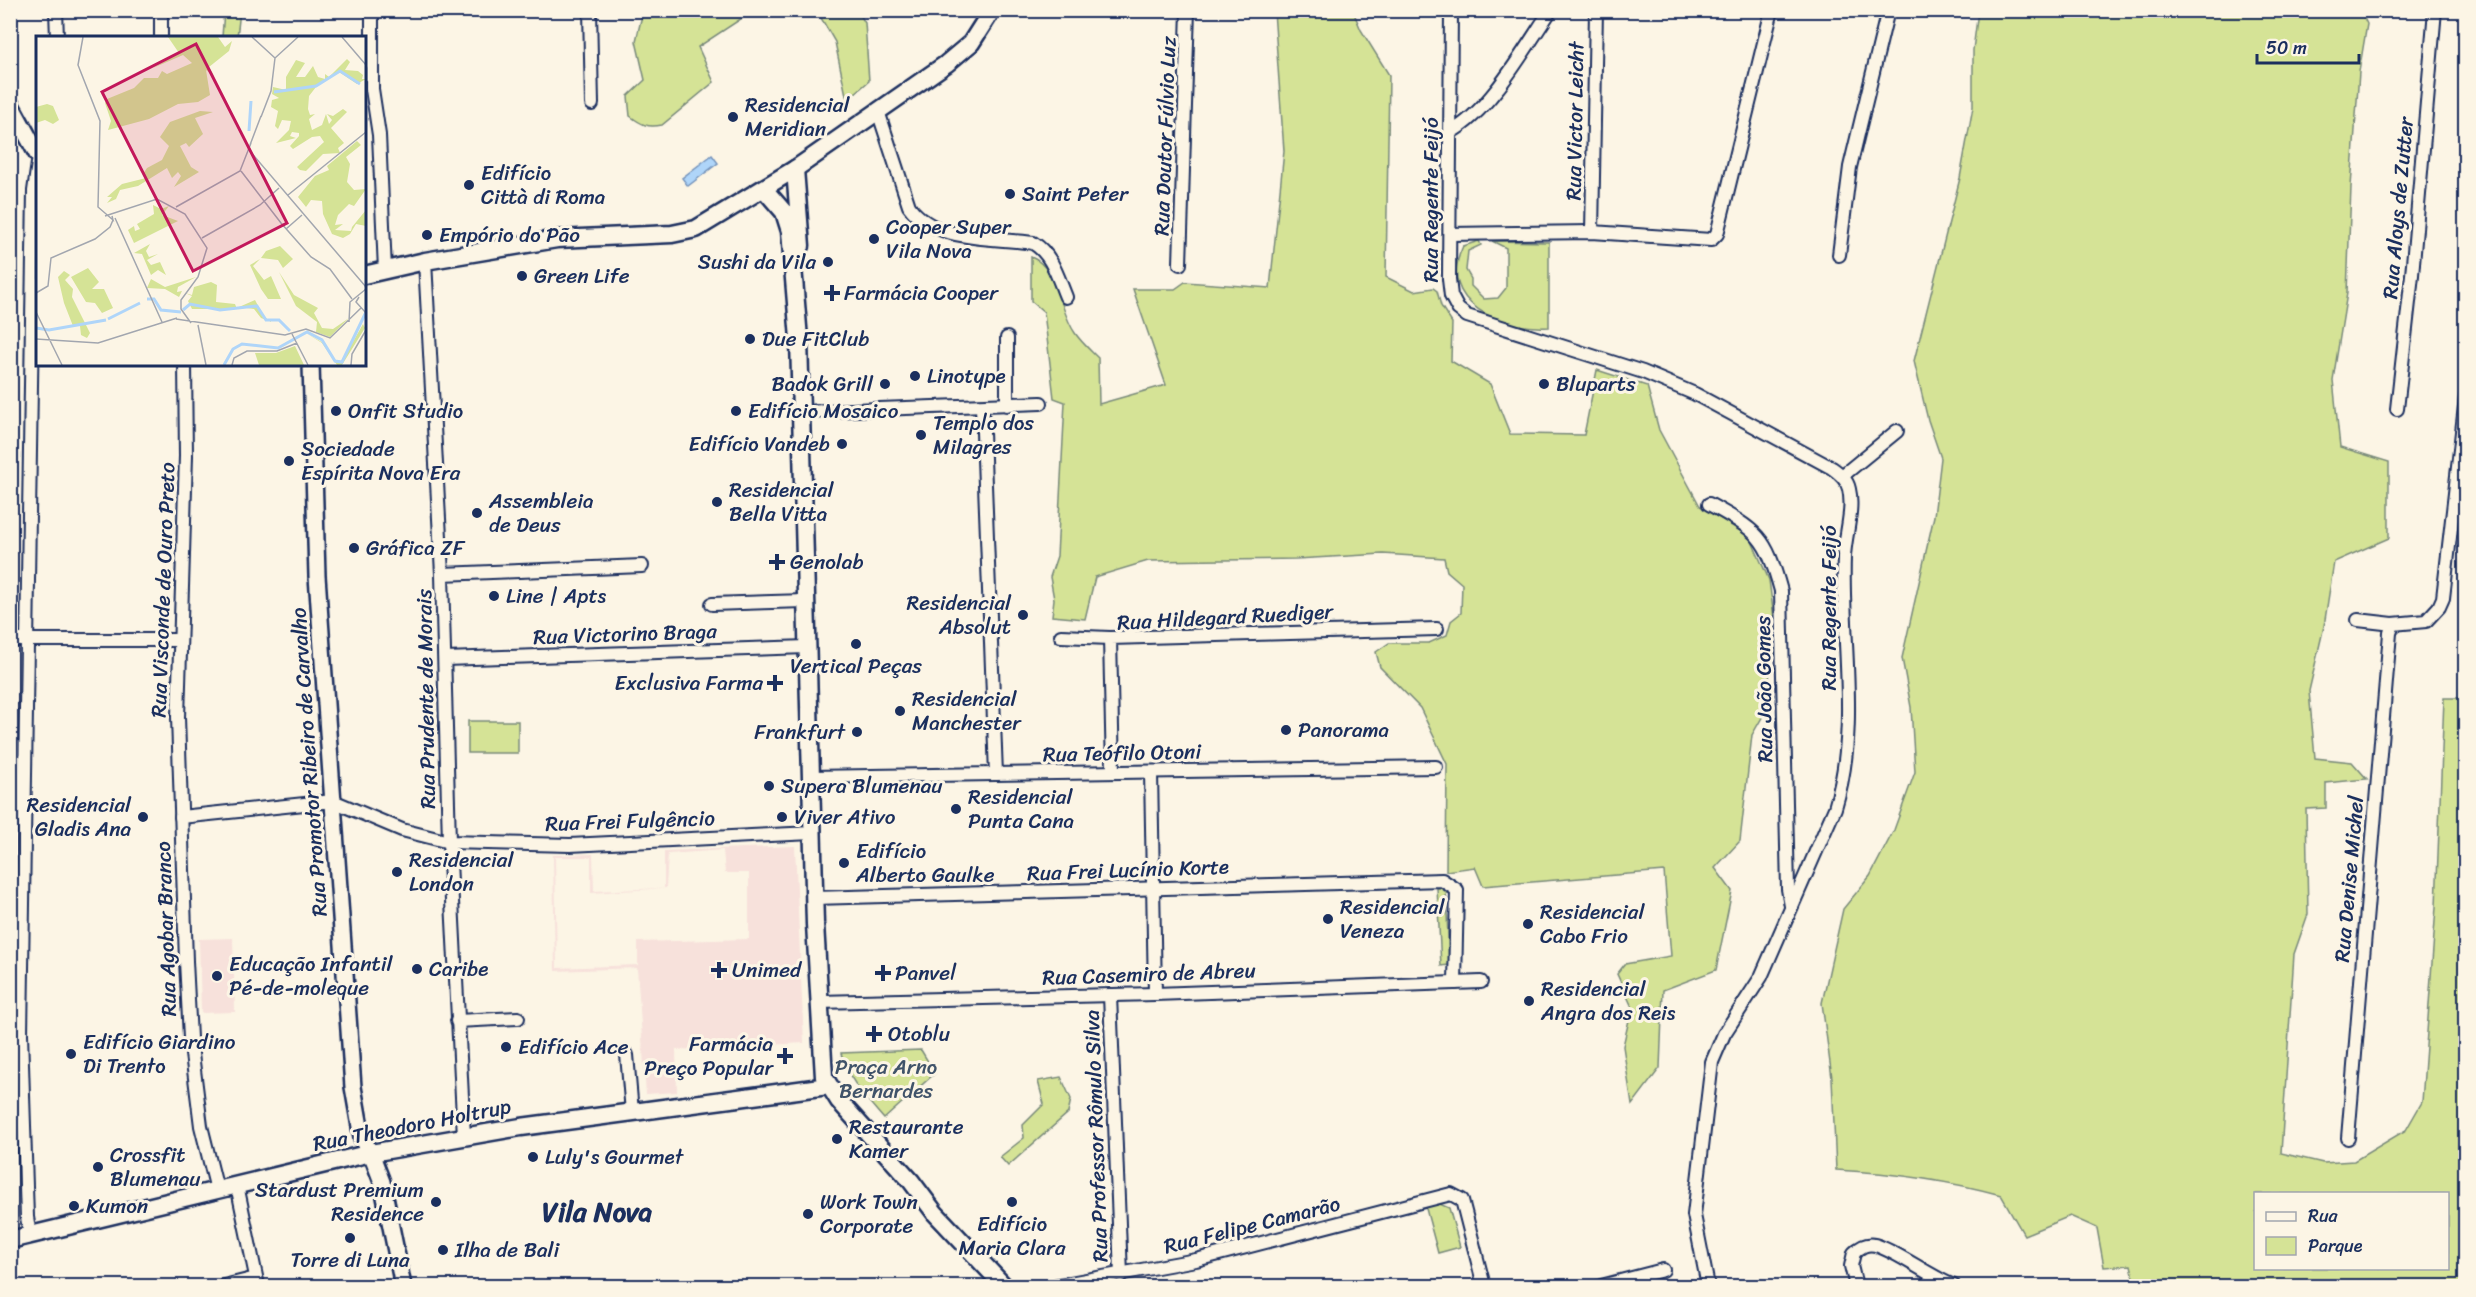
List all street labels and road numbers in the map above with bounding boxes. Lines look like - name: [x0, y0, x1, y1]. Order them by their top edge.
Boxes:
- street label: Rua Doutor Fúlvio Luz: [1143, 35, 1188, 236]
- street label: Rua Victor Leicht: [1555, 40, 1595, 201]
- street label: Rua Aloys de Zutter: [2371, 114, 2425, 300]
- street label: Rua Regente Feijó: [1412, 117, 1450, 283]
- street label: Rua Visconde de Ouro Preto: [140, 461, 186, 718]
- street label: Rua Regente Feijó: [1810, 525, 1848, 691]
- street label: Rua Prudente de Morais: [405, 588, 447, 809]
- street label: Rua Hildegard Ruediger: [1116, 592, 1335, 642]
- street label: Rua Promotor Ribeiro de Carvalho: [279, 606, 339, 918]
- street label: Rua Victorino Braga: [533, 612, 718, 656]
- street label: Rua João Gomes: [1744, 615, 1784, 763]
- street label: Rua Teófilo Otoni: [1042, 733, 1203, 773]
- street label: Rua Denise Michel: [2323, 793, 2375, 964]
- street label: Rua Frei Fulgêncio: [544, 799, 716, 843]
- street label: Rua Agobar Branco: [144, 841, 188, 1017]
- street label: Rua Frei Lucínio Korte: [1026, 847, 1230, 893]
- street label: Rua Casemiro de Abreu: [1042, 951, 1256, 997]
- street label: Rua Professor Rômulo Silva: [1073, 1009, 1119, 1263]
- street label: Rua Theodoro Holtrup: [310, 1087, 514, 1163]
- street label: Rua Felipe Camarão: [1160, 1185, 1345, 1265]

